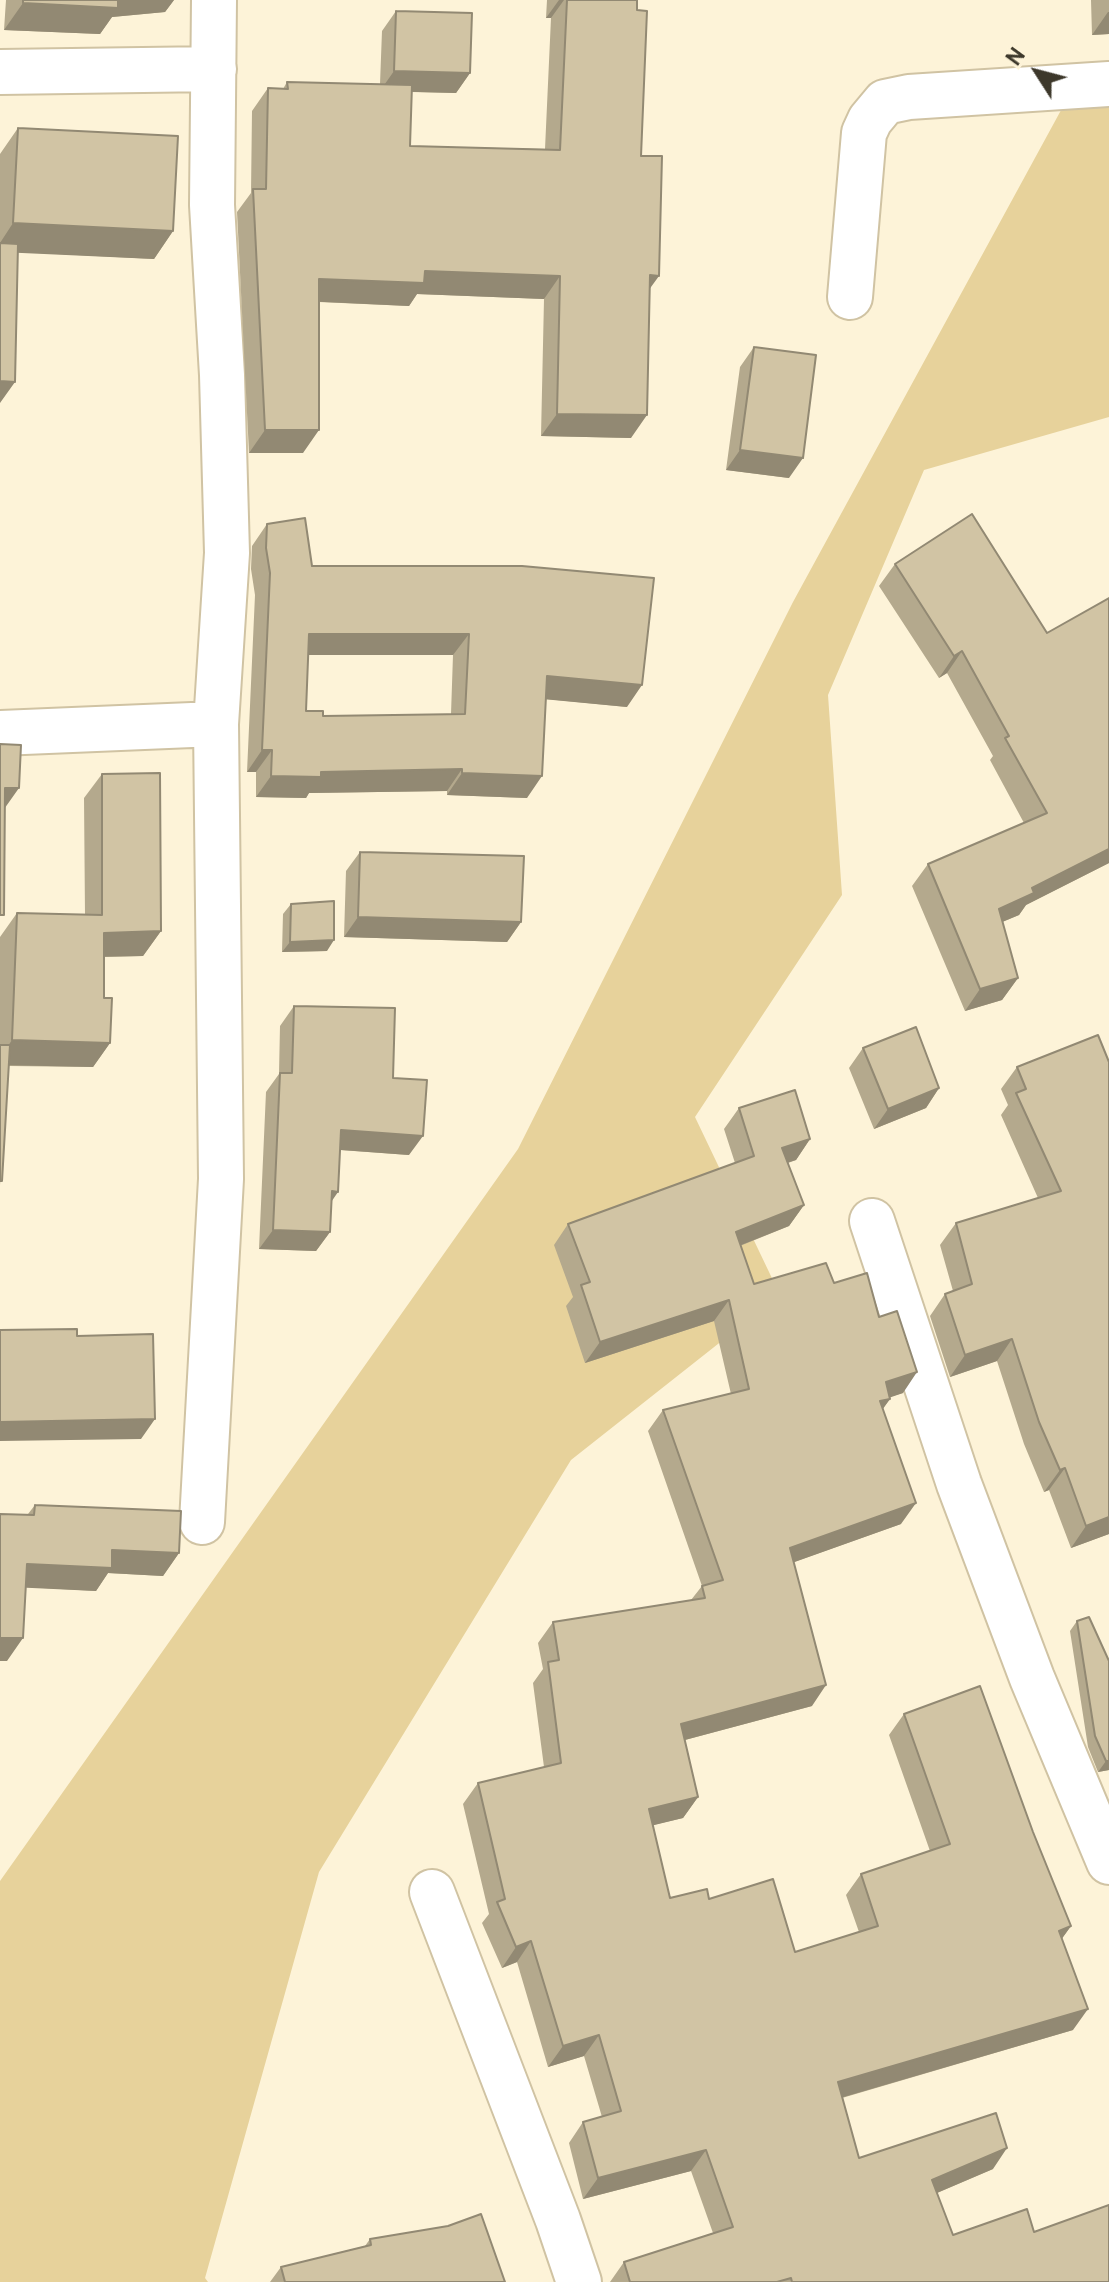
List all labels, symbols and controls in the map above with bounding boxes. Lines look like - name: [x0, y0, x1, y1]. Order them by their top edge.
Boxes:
- north arrow: [997, 32, 1077, 112]
- text: N: [1002, 43, 1033, 72]

